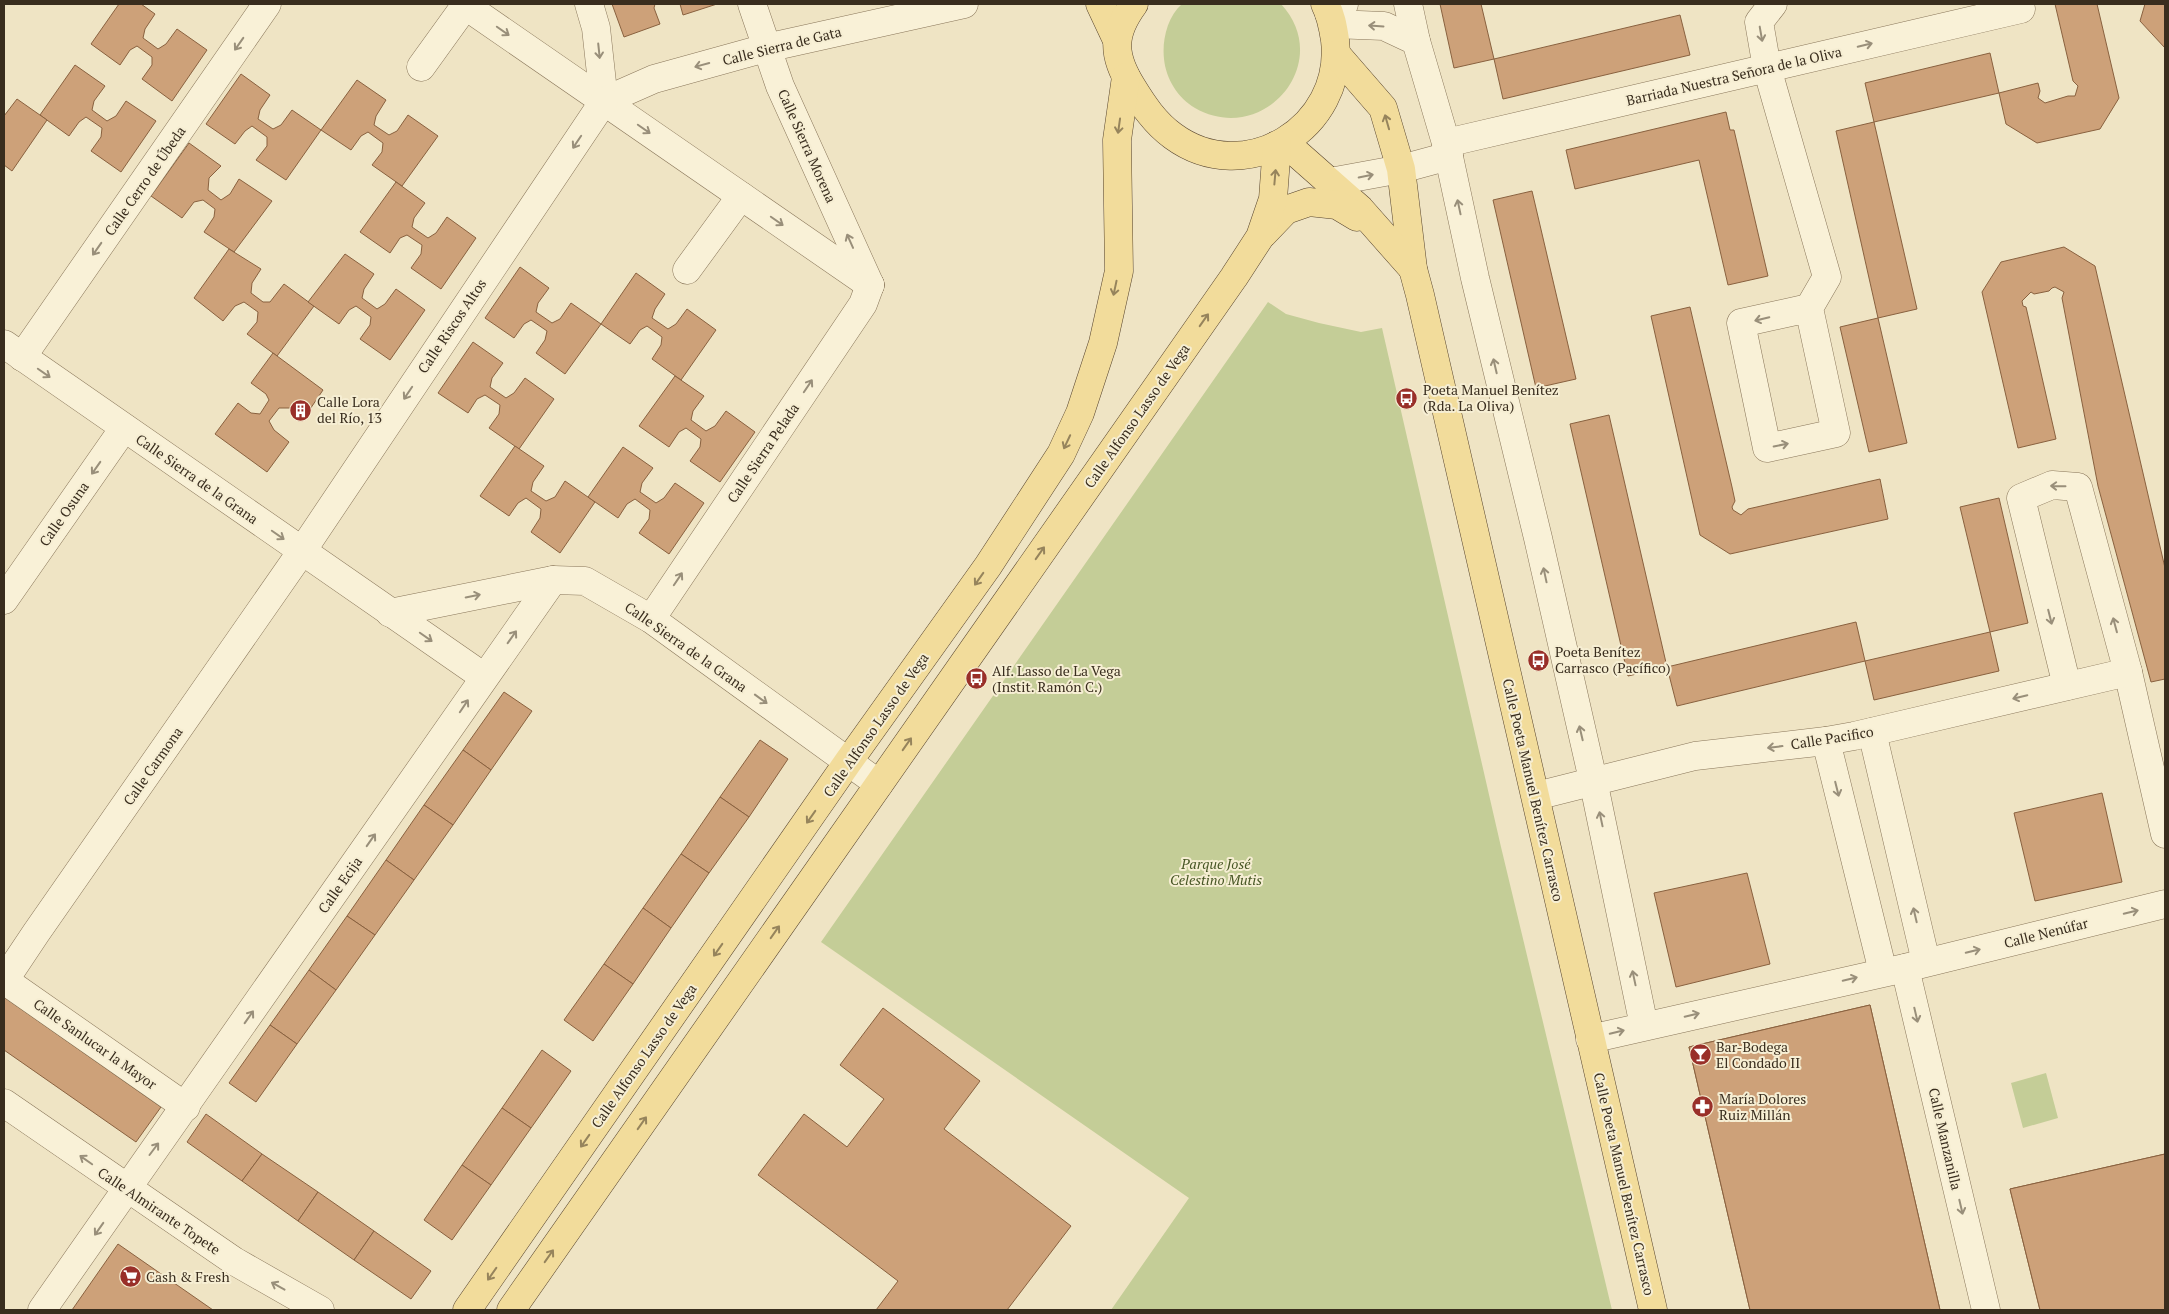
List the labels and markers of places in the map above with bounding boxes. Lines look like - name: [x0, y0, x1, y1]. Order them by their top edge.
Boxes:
- place label: Poeta Manuel Benítez (Rda. La Oliva): [1423, 380, 1559, 415]
- bus stop icon: Poeta Manuel Benítez (Rda. La Oliva): [1395, 386, 1419, 410]
- place label: Calle Lora del Río, 13: [317, 392, 382, 427]
- building icon: Calle Lora del Río, 13: [289, 398, 313, 422]
- place label: Poeta Benítez Carrasco (Pacífico): [1555, 642, 1671, 677]
- bus stop icon: Poeta Benítez Carrasco (Pacífico): [1527, 648, 1551, 672]
- place label: Alf. Lasso de La Vega (Instit. Ramón C.): [992, 661, 1121, 696]
- bus stop icon: Alf. Lasso de La Vega (Instit. Ramón C.): [964, 667, 988, 691]
- place label: Bar-Bodega El Condado II: [1716, 1037, 1800, 1072]
- bar icon: Bar-Bodega El Condado II: [1688, 1043, 1712, 1067]
- place label: María Dolores Ruiz Millán: [1719, 1089, 1806, 1124]
- pharmacy icon: María Dolores Ruiz Millán: [1691, 1095, 1715, 1119]
- supermarket icon: Cash & Fresh: [118, 1265, 142, 1289]
- place label: Cash & Fresh: [146, 1267, 230, 1286]

